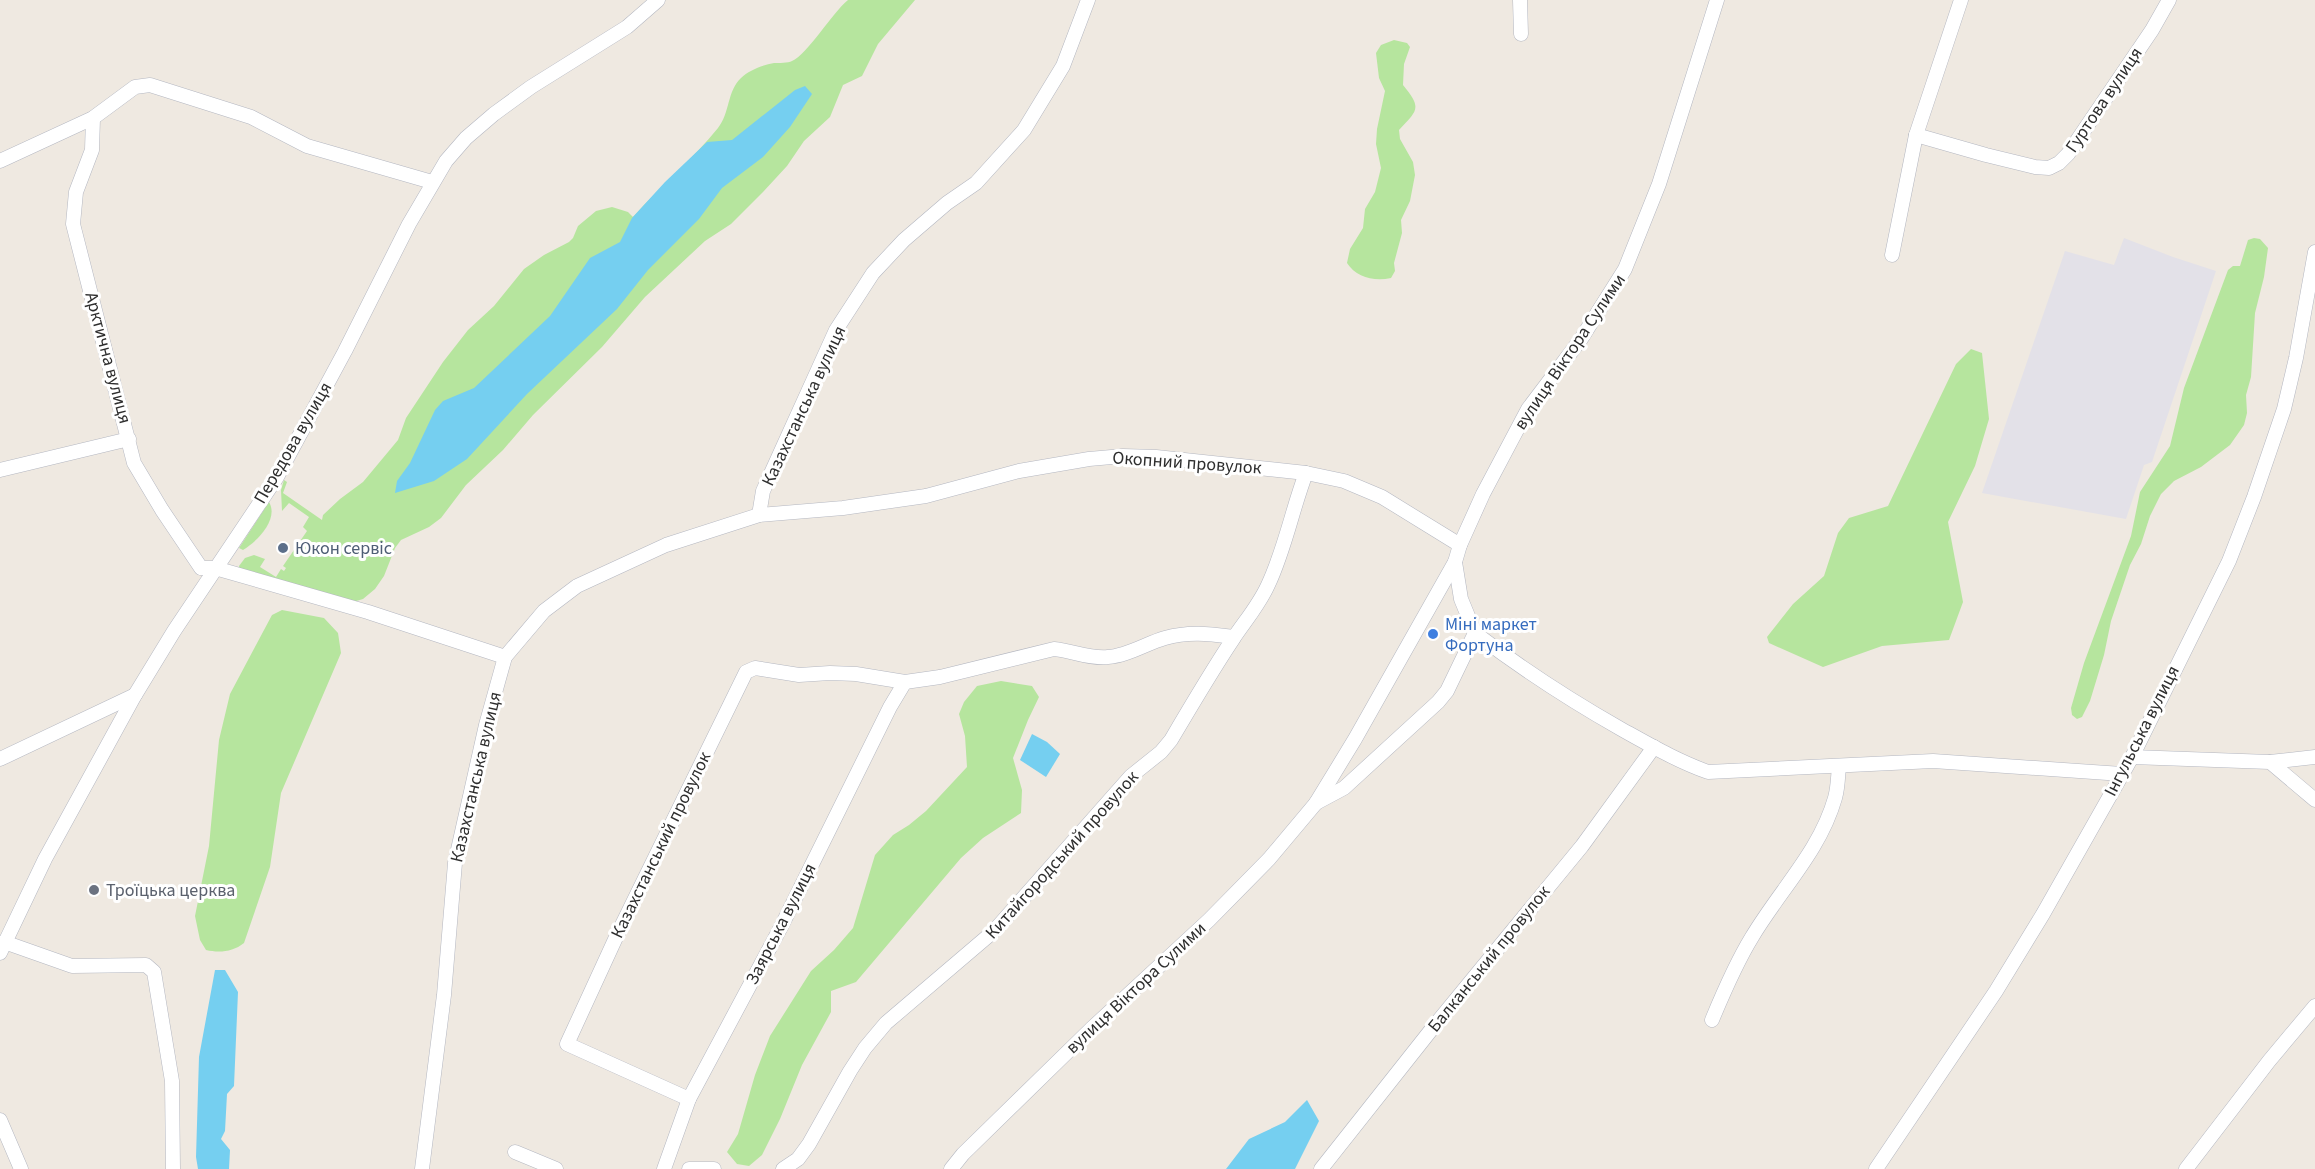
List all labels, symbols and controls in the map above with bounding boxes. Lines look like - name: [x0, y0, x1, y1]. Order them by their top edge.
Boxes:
- street label: Гуртова вулиця: [2059, 42, 2149, 158]
- street label: вулиця Віктора Сулими: [1508, 269, 1632, 435]
- street label: Арктична вулиця: [78, 289, 138, 427]
- street label: Казахстанська вулиця: [756, 322, 852, 490]
- street label: Передова вулиця: [248, 377, 338, 509]
- street label: Окопний провулок: [1112, 445, 1263, 481]
- place label: Юкон сервіс: [295, 536, 392, 561]
- marker: Юкон сервіс: [276, 541, 290, 555]
- place label: Міні маркет Фортуна: [1445, 612, 1537, 658]
- marker: Міні маркет Фортуна: [1426, 627, 1440, 641]
- street label: Інгульська вулиця: [2098, 661, 2186, 801]
- street label: Казахстанська вулиця: [444, 689, 508, 865]
- street label: Казахстанський провулок: [605, 747, 717, 943]
- street label: Китайгородський провулок: [980, 765, 1144, 945]
- street label: Заярська вулиця: [740, 859, 822, 989]
- place label: Троїцька церква: [106, 878, 235, 903]
- street label: Балканський провулок: [1422, 880, 1556, 1038]
- marker: Троїцька церква: [87, 883, 101, 897]
- street label: вулиця Віктора Сулими: [1060, 916, 1212, 1060]

